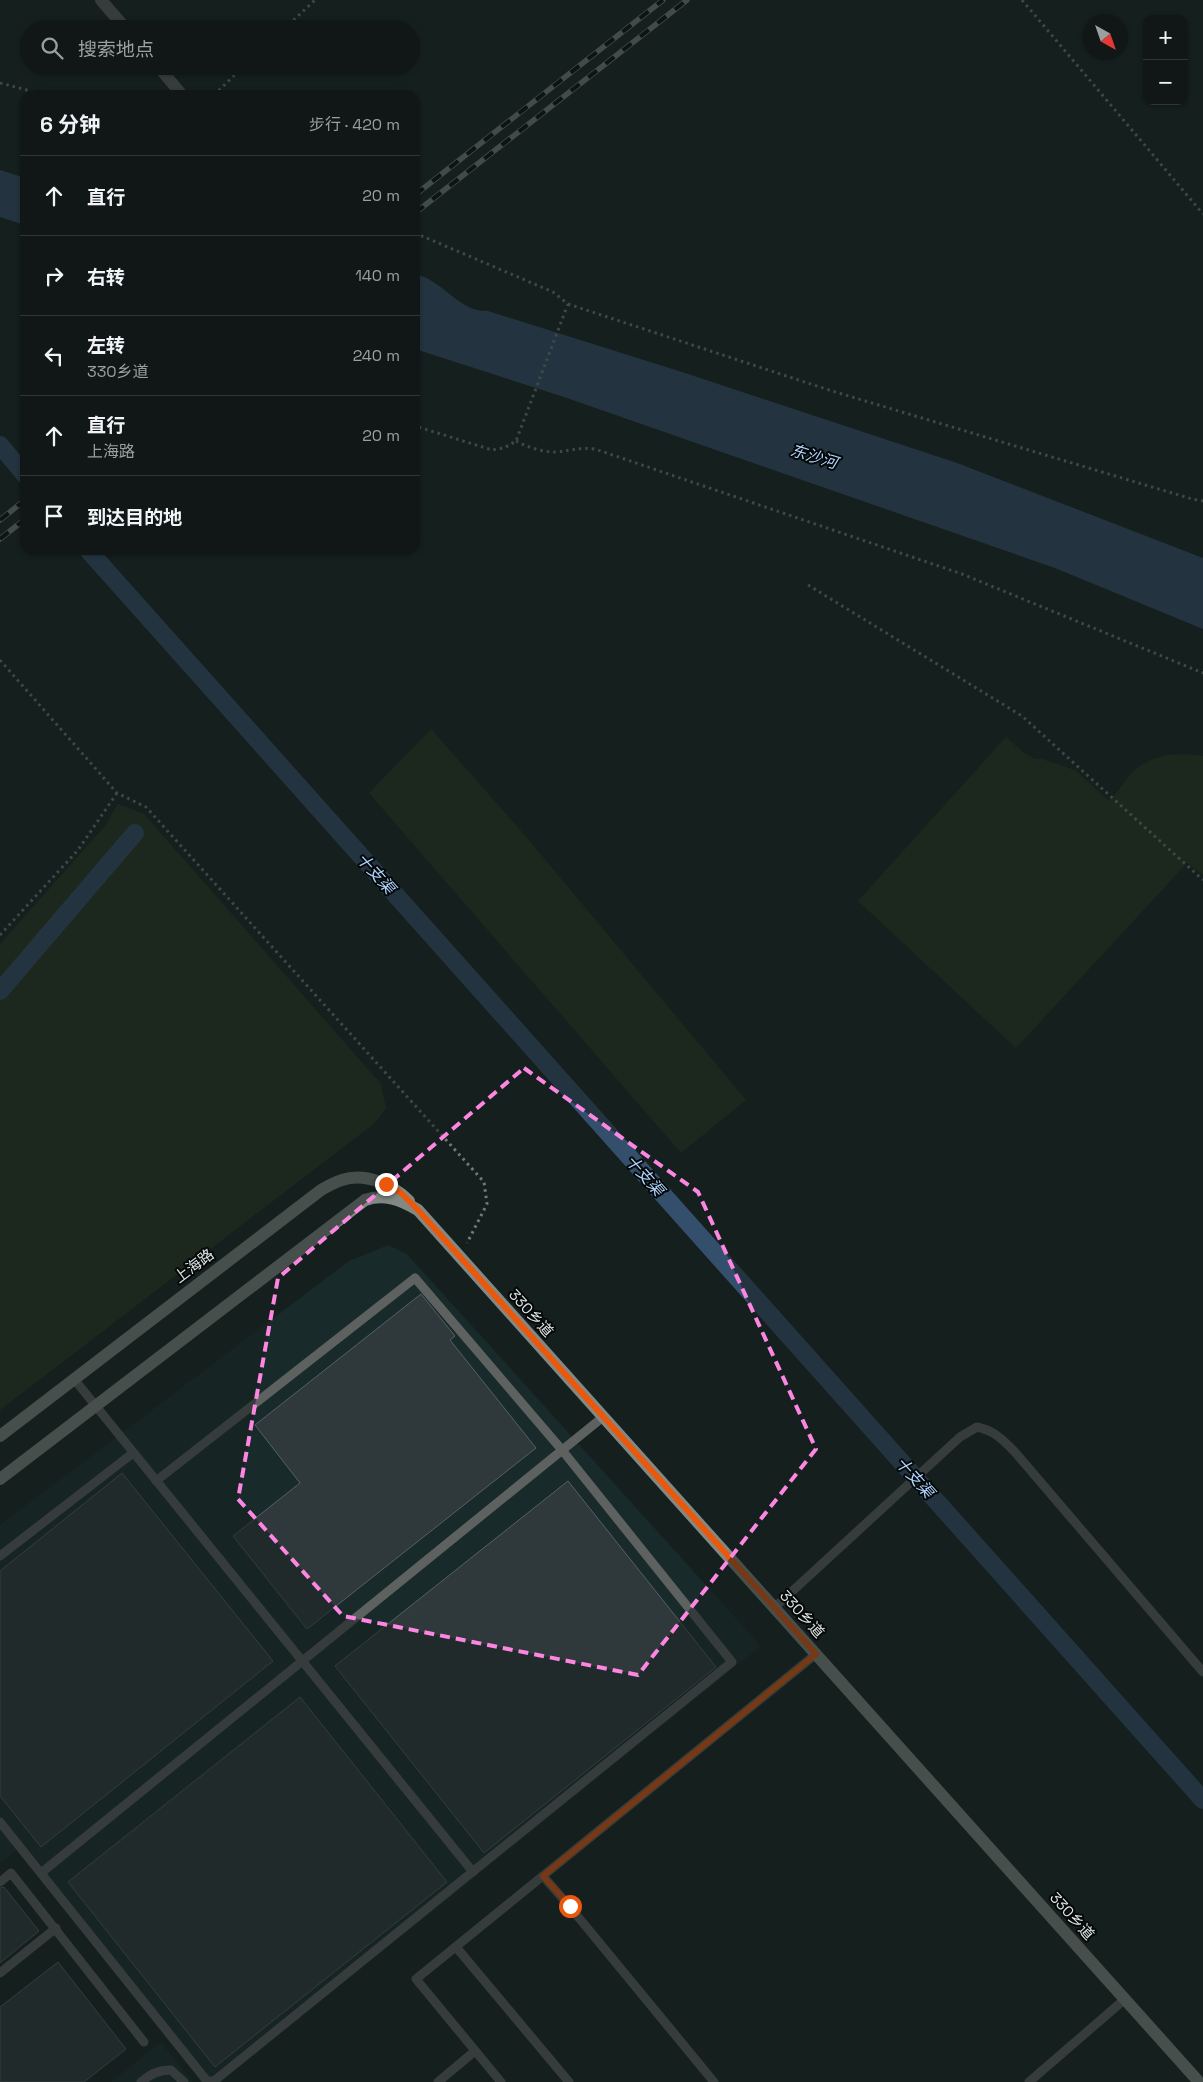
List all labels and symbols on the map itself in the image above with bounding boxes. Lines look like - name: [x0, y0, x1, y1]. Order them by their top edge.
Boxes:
- north arrow: [1083, 15, 1128, 60]
- water label: 东沙河: [788, 439, 843, 474]
- water label: 十支渠: [352, 848, 401, 900]
- water label: 十支渠: [621, 1150, 670, 1202]
- route end: [375, 1173, 398, 1196]
- street label: 上海路: [170, 1244, 217, 1287]
- street label: 330乡道: [505, 1285, 558, 1340]
- water label: 十支渠: [891, 1452, 940, 1504]
- street label: 330乡道: [776, 1586, 829, 1641]
- street label: 330乡道: [1046, 1888, 1099, 1943]
- route start: [559, 1895, 582, 1918]

